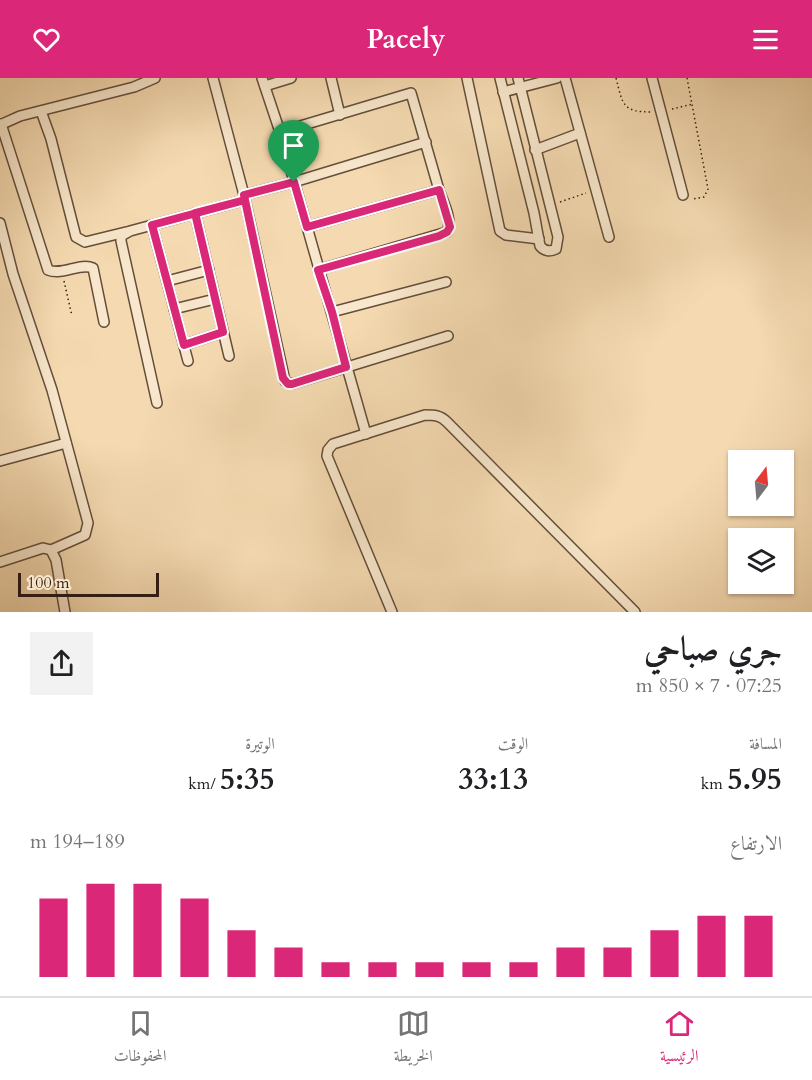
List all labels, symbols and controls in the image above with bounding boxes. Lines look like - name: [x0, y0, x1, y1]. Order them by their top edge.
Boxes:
- text: Pacely: [367, 21, 445, 58]
- icon: heart: [30, 23, 63, 56]
- icon: menu: [749, 23, 782, 56]
- pin: [268, 120, 319, 182]
- icon: arrive: [277, 129, 310, 162]
- north arrow: [728, 450, 794, 516]
- map controls: [728, 450, 794, 594]
- button: layers: [728, 528, 794, 594]
- scale bar: [18, 570, 159, 598]
- text: 100 m: [27, 572, 69, 594]
- text: جري صباحي: [644, 627, 782, 672]
- button: share: [30, 632, 93, 695]
- text: 07:25 · 7 × 850 m: [636, 672, 782, 699]
- text: الوتيرة: [245, 733, 275, 755]
- text: الوقت: [498, 733, 528, 755]
- text: المسافة: [749, 733, 782, 755]
- text: 5:35: [220, 759, 275, 800]
- text: 33:13: [458, 759, 528, 800]
- text: 5.95: [727, 759, 782, 800]
- text: /km: [188, 773, 220, 795]
- text: km: [701, 773, 727, 795]
- text: 189–194 m: [30, 828, 125, 855]
- text: الارتفاع: [730, 830, 782, 857]
- tab: المحفوظات: [114, 1007, 166, 1071]
- tab: الخريطة: [394, 1007, 433, 1071]
- tab: الرئيسية: [660, 1007, 698, 1071]

